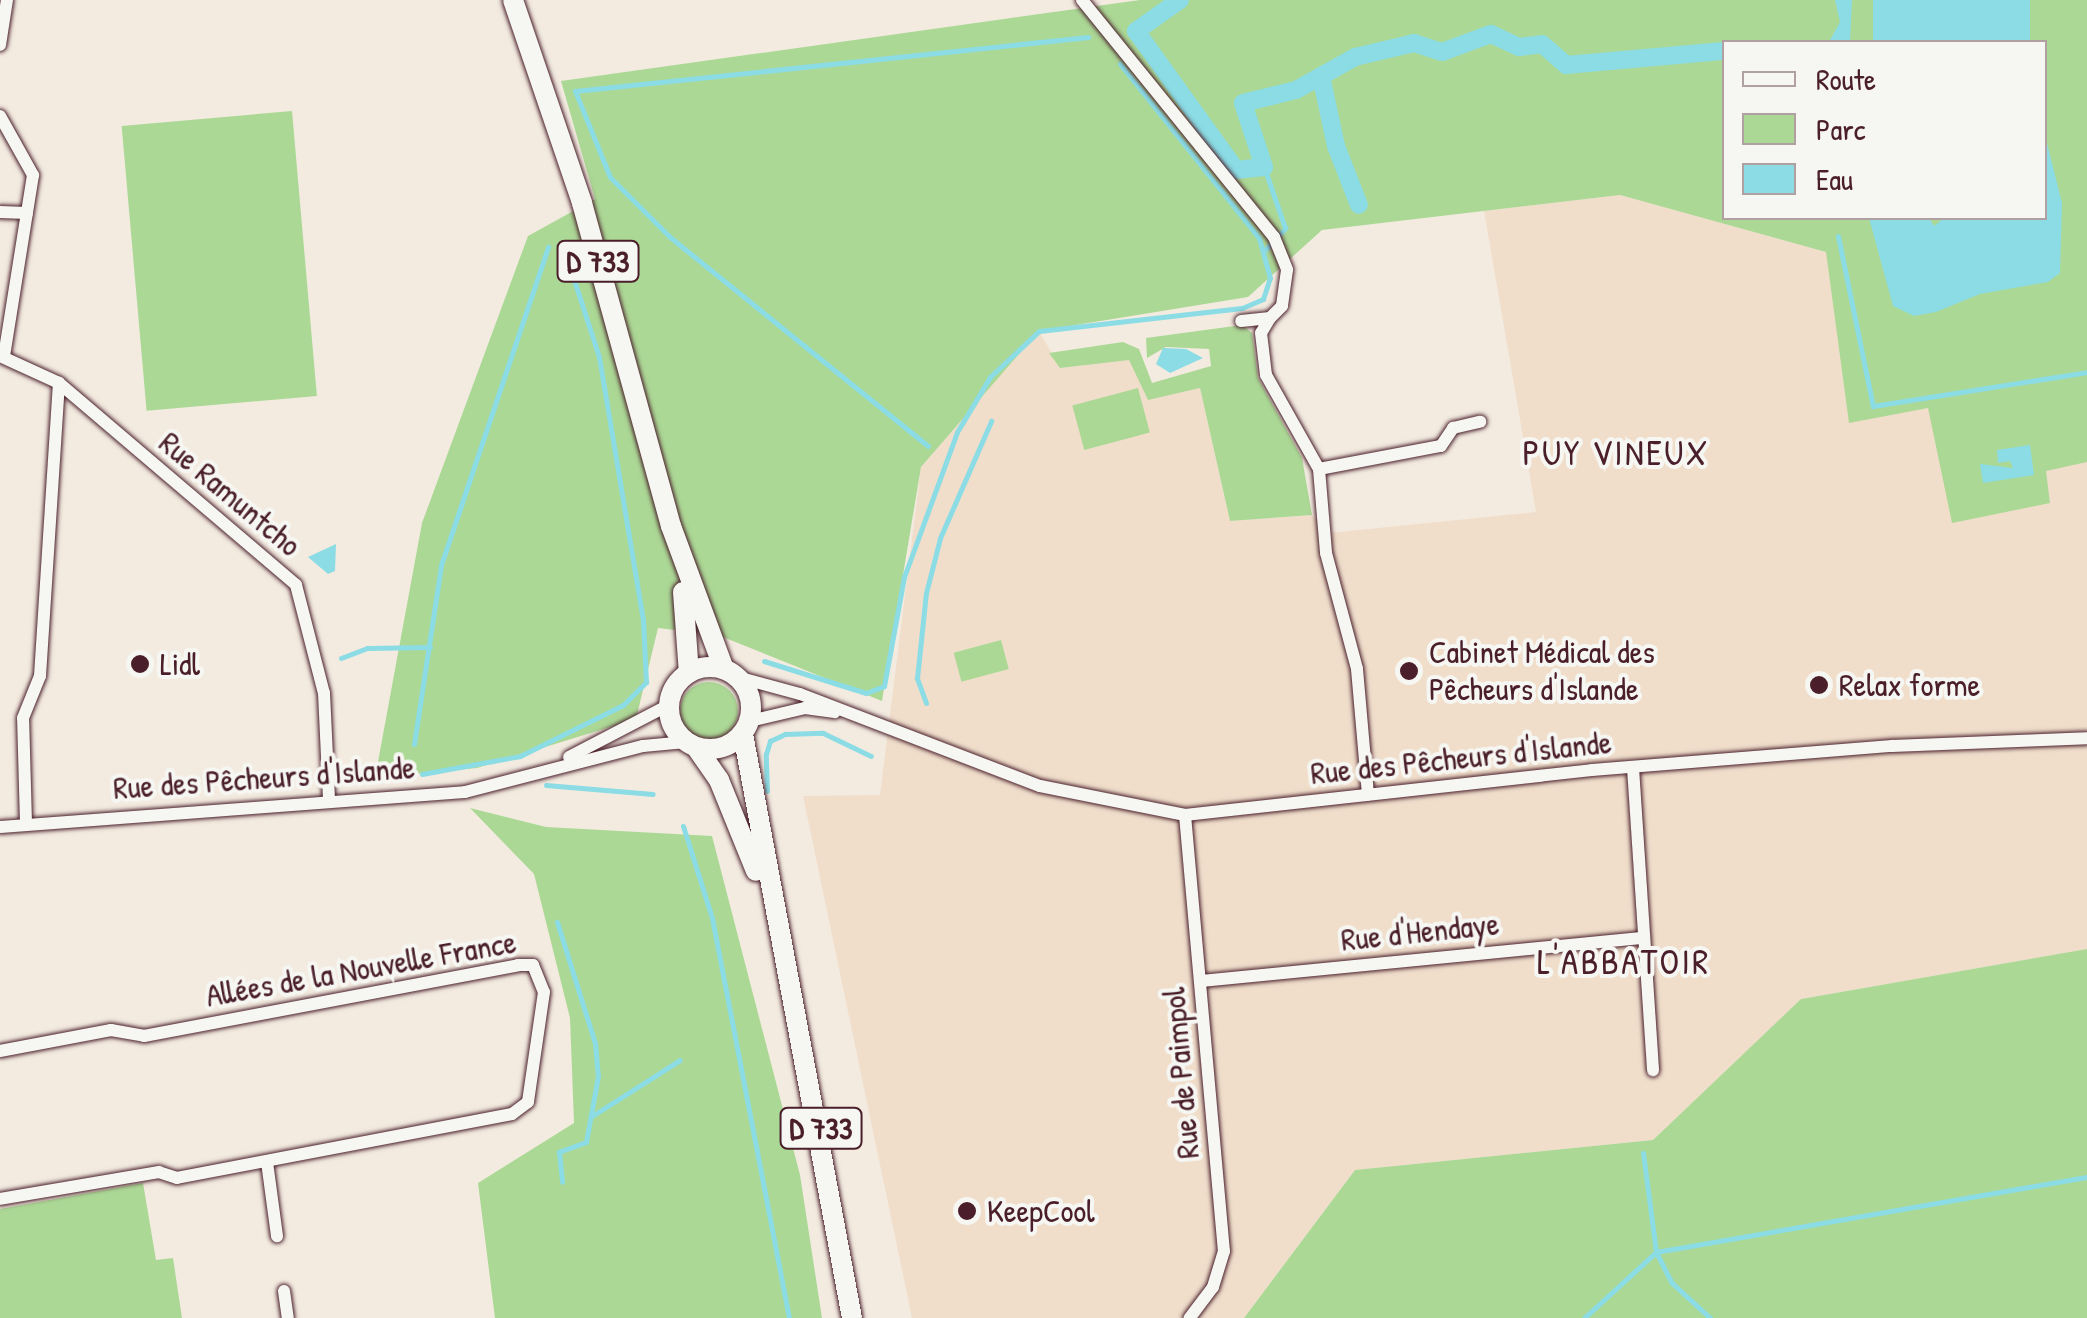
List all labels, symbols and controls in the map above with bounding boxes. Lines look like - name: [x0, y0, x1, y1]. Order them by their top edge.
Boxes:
- legend: [1722, 40, 2047, 220]
- text: Route: [1816, 59, 1876, 99]
- text: Parc: [1816, 109, 1865, 149]
- text: Eau: [1816, 159, 1853, 199]
- road number: D 733: [556, 236, 640, 286]
- street label: Rue Ramuntcho: [151, 424, 309, 564]
- district label: PUY VINEUX: [1523, 432, 1709, 474]
- place label: Cabinet Médical des Pêcheurs d'Islande: [1429, 634, 1655, 709]
- place label: Lidl: [160, 645, 200, 683]
- marker: Lidl: [129, 653, 151, 675]
- marker: Cabinet Médical des Pêcheurs d'Islande: [1398, 660, 1420, 682]
- place label: Relax forme: [1839, 666, 1980, 704]
- marker: Relax forme: [1808, 674, 1830, 696]
- street label: Rue des Pêcheurs d'Islande: [1309, 723, 1613, 793]
- street label: Rue des Pêcheurs d'Islande: [112, 748, 416, 808]
- street label: Rue d'Hendaye: [1339, 905, 1501, 959]
- street label: Allées de la Nouvelle France: [203, 923, 519, 1015]
- district label: L'ABBATOIR: [1537, 941, 1711, 983]
- street label: Rue de Paimpol: [1154, 986, 1208, 1160]
- road number: D 733: [778, 1103, 864, 1153]
- place label: KeepCool: [987, 1192, 1095, 1230]
- marker: KeepCool: [956, 1200, 978, 1222]

